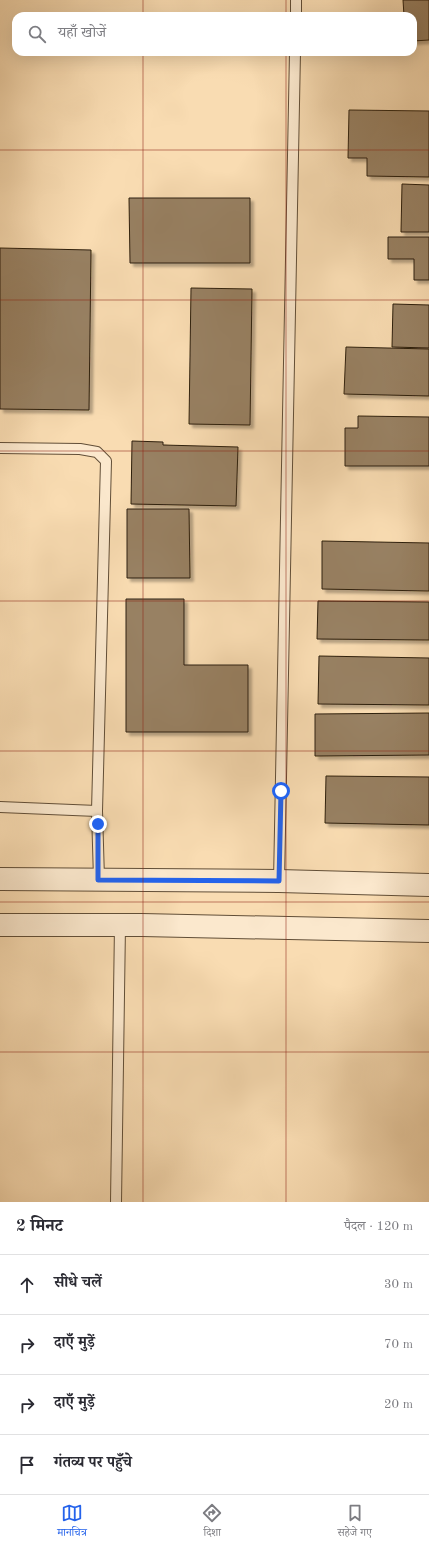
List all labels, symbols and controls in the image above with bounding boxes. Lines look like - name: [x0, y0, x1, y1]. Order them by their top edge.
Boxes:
- search box: [12, 12, 417, 56]
- icon: search: [26, 23, 48, 45]
- text: यहाँ खोजें: [58, 26, 106, 41]
- route start: [272, 782, 290, 800]
- route end: [89, 815, 107, 833]
- text: 2 मिनट: [16, 1218, 63, 1235]
- text: पैदल · 120 m: [344, 1220, 413, 1233]
- icon: ahead: [16, 1274, 38, 1296]
- text: सीधे चलें: [54, 1276, 102, 1291]
- text: 30 m: [384, 1278, 413, 1291]
- icon: right: [16, 1334, 38, 1356]
- text: दाएँ मुड़ें: [54, 1336, 95, 1351]
- text: 70 m: [384, 1338, 413, 1351]
- icon: right: [16, 1394, 38, 1416]
- text: दाएँ मुड़ें: [54, 1396, 95, 1411]
- text: 20 m: [384, 1398, 413, 1411]
- icon: arrive: [16, 1454, 38, 1476]
- text: गंतव्य पर पहुँचे: [54, 1456, 132, 1471]
- tab: मानचित्र: [57, 1502, 87, 1543]
- tab: दिशा: [201, 1502, 223, 1543]
- tab: सहेजे गए: [337, 1502, 372, 1543]

